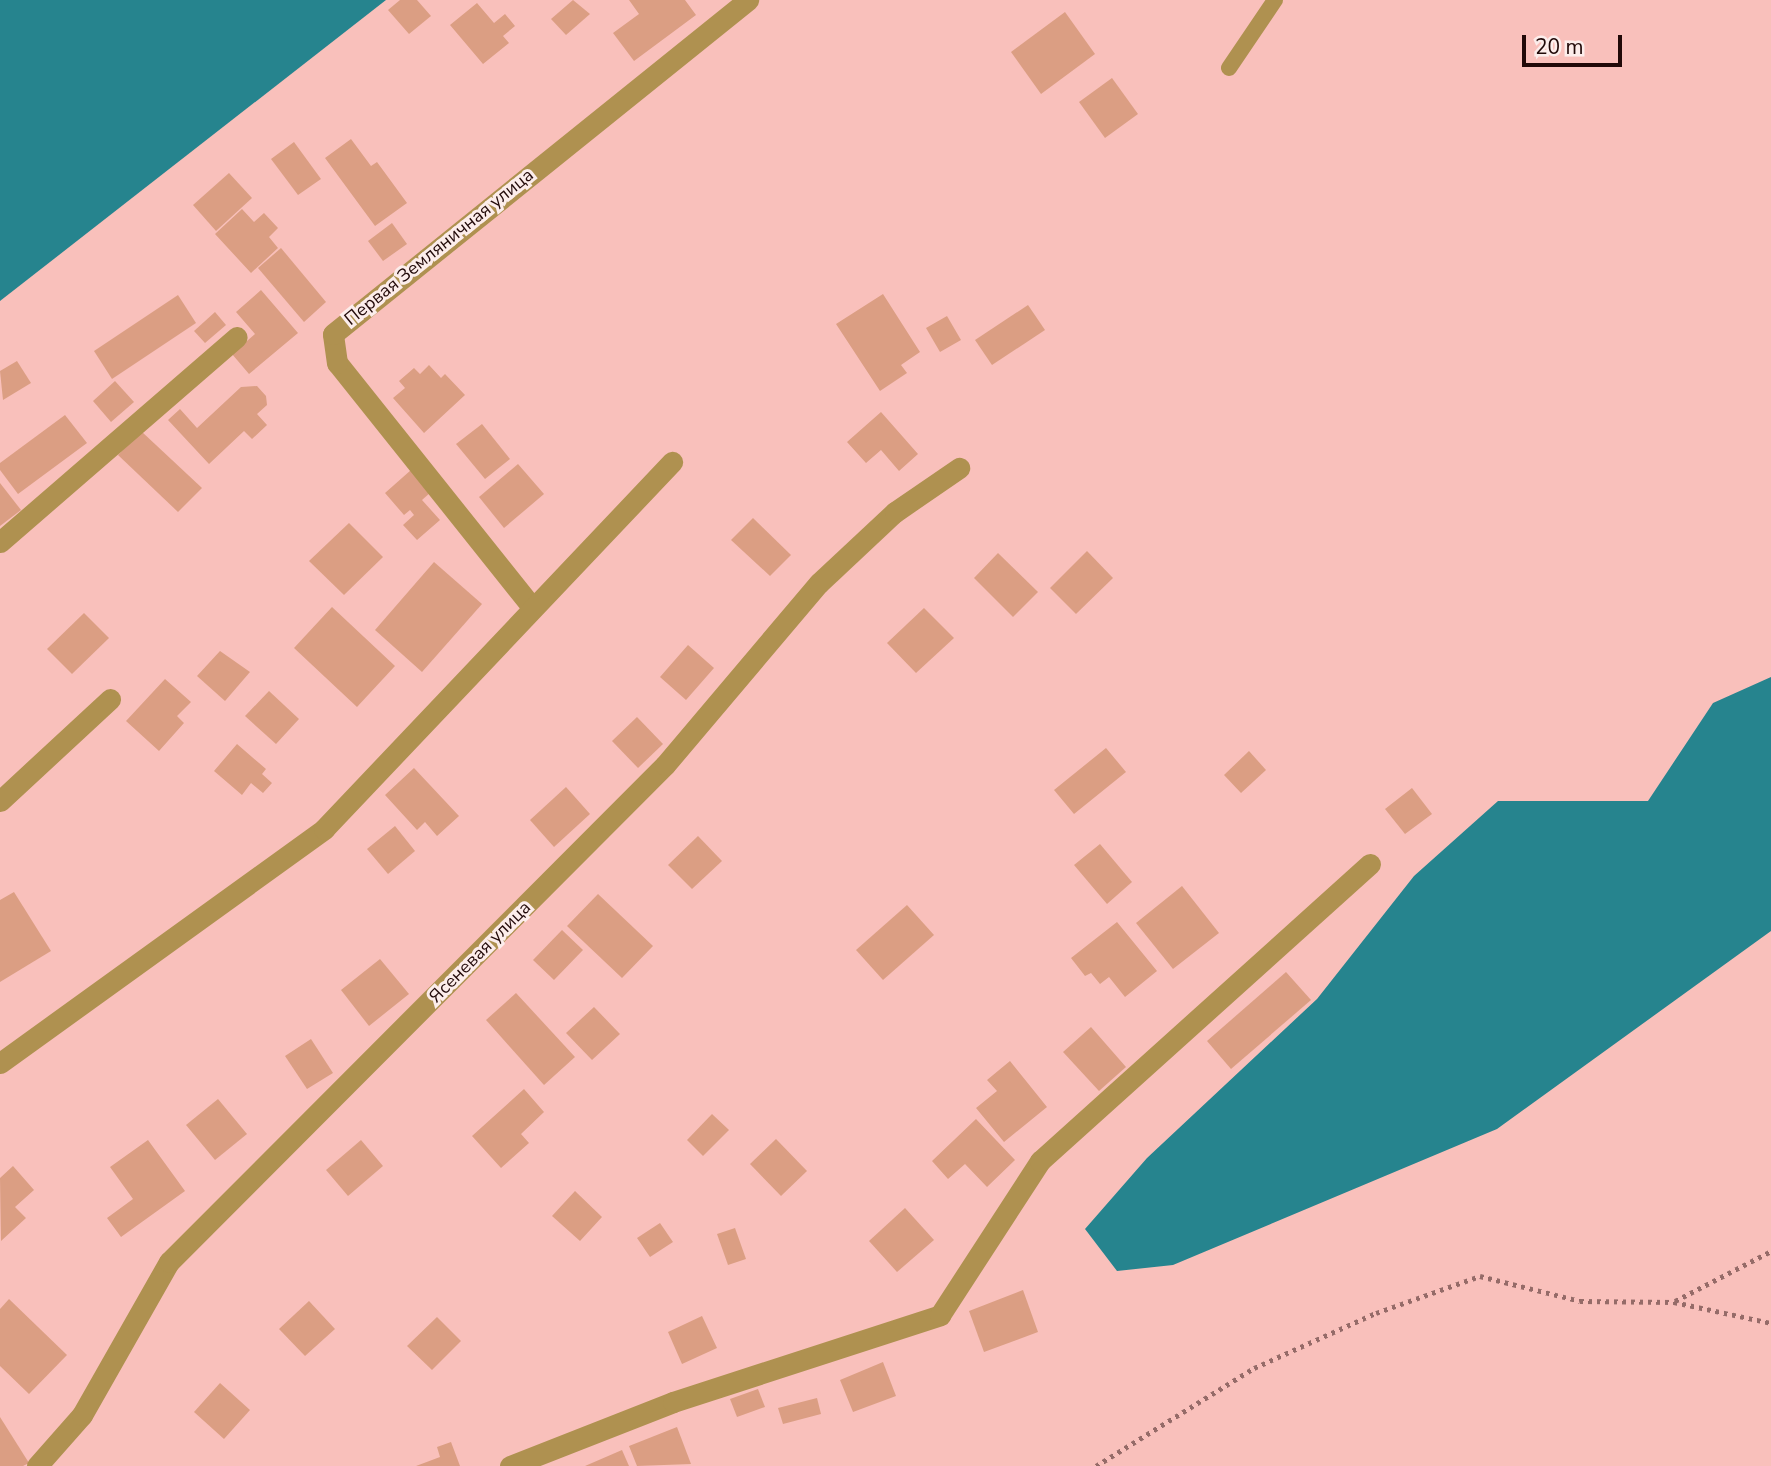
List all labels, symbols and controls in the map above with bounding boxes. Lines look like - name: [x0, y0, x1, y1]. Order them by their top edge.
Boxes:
- scale bar: [1526, 21, 1626, 65]
- text: 20 m: [1535, 33, 1584, 61]
- street label: Первая Земляничная улица: [340, 164, 538, 330]
- street label: Ясеневая улица: [425, 897, 535, 1007]

